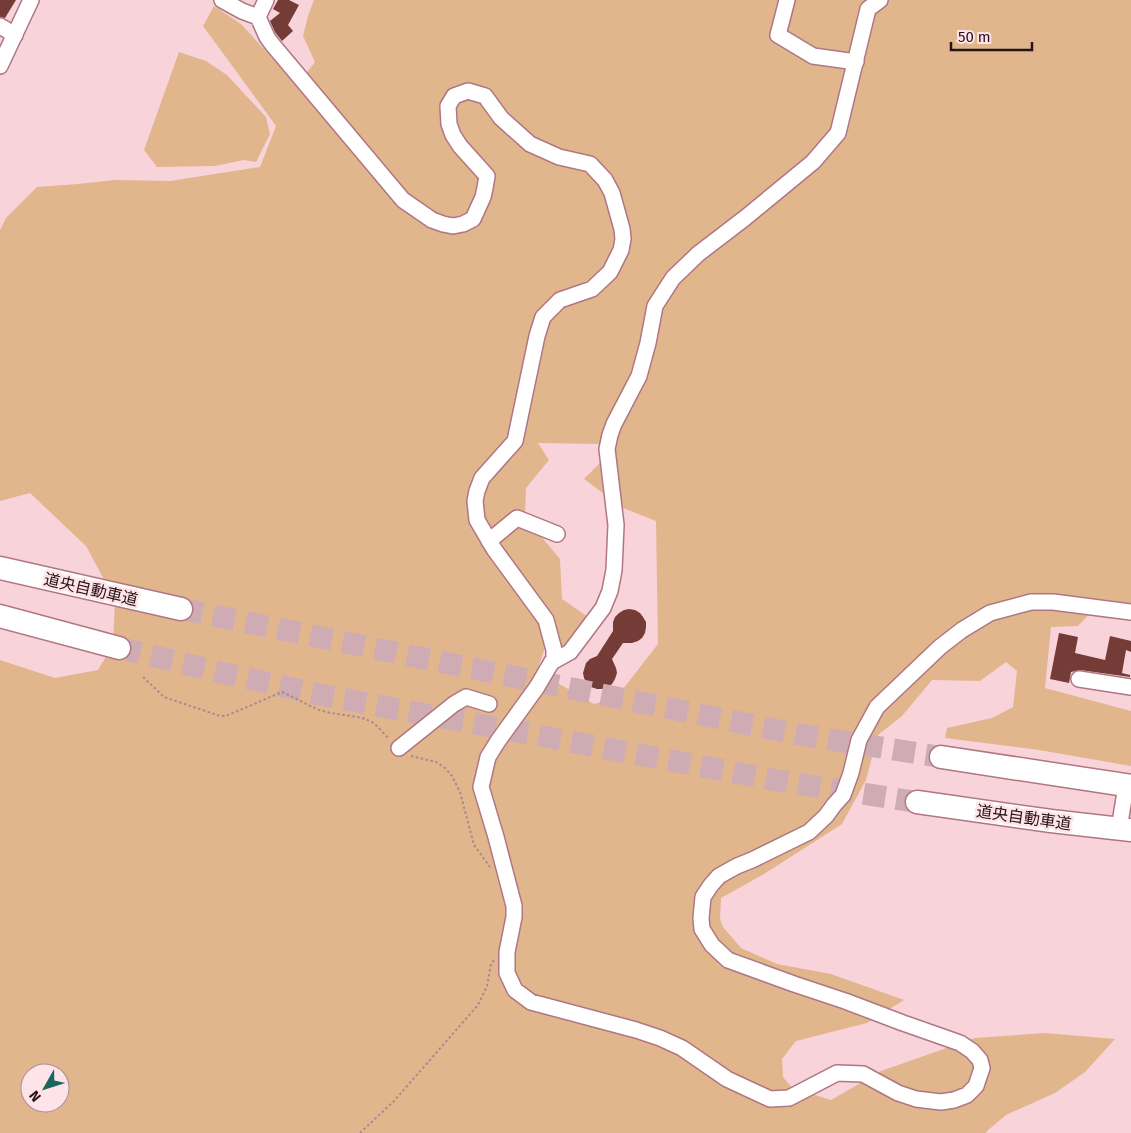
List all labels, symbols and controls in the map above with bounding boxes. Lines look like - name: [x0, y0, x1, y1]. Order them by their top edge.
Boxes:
- scale bar: [951, 20, 1032, 52]
- text: 50 m: [958, 28, 991, 46]
- street label: 道央自動車道: [42, 569, 140, 610]
- street label: 道央自動車道: [975, 801, 1073, 834]
- north arrow: [20, 1063, 70, 1113]
- text: N: [26, 1087, 45, 1105]

